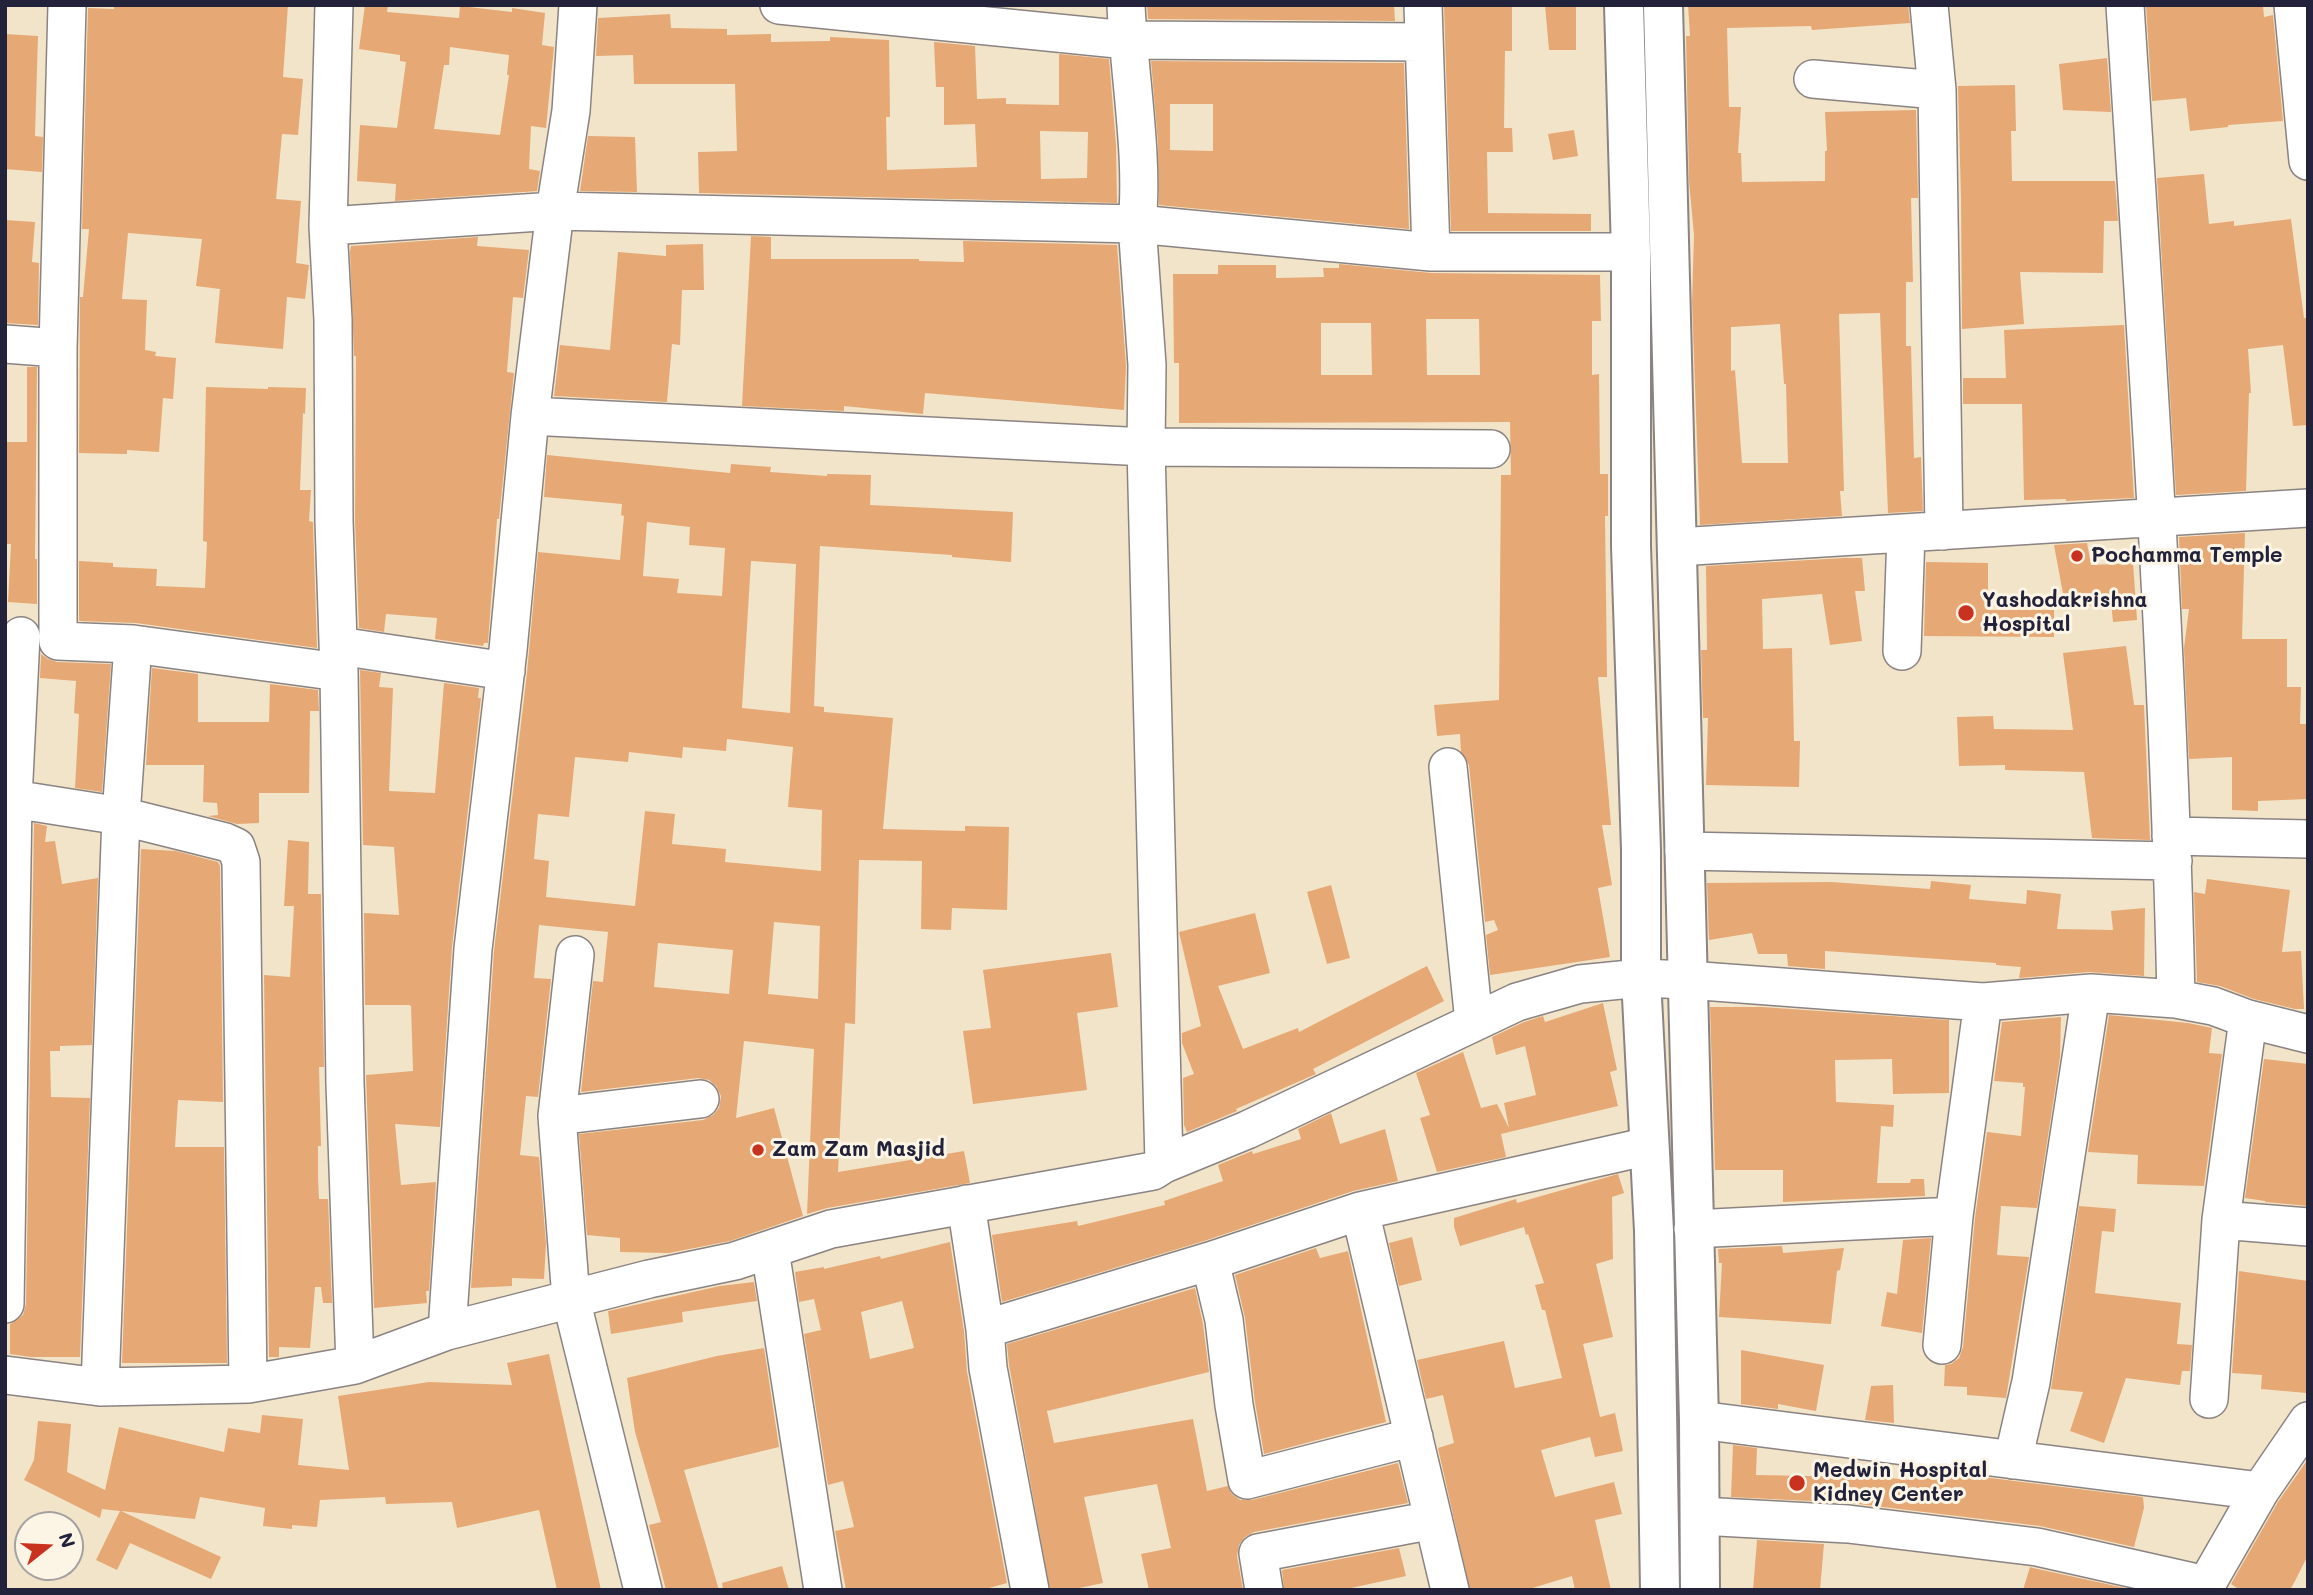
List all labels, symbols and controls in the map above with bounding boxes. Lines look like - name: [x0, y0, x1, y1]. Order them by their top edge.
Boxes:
- place label: Pochamma Temple: [2091, 543, 2283, 569]
- marker: Pochamma Temple: [2069, 548, 2085, 564]
- place label: Yashodakrishna Hospital: [1982, 588, 2147, 638]
- marker: Yashodakrishna Hospital: [1956, 603, 1976, 623]
- place label: Zam Zam Masjid: [772, 1137, 945, 1163]
- marker: Zam Zam Masjid: [750, 1142, 766, 1158]
- place label: Medwin Hospital Kidney Center: [1813, 1458, 1987, 1508]
- marker: Medwin Hospital Kidney Center: [1787, 1473, 1807, 1493]
- north arrow: [14, 1511, 84, 1581]
- text: N: [53, 1529, 82, 1551]

